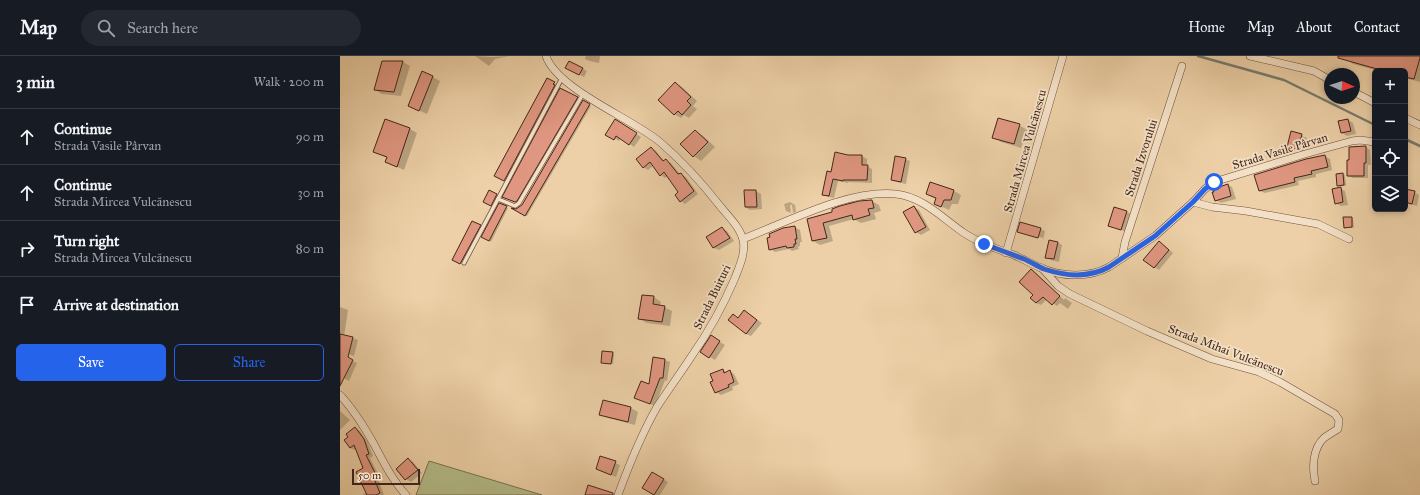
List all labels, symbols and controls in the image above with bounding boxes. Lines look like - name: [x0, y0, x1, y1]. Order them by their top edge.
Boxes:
- search box: [81, 10, 361, 46]
- text: Map: [20, 16, 57, 39]
- icon: search: [95, 17, 117, 39]
- text: Search here: [127, 19, 198, 37]
- text: Home: [1188, 19, 1225, 36]
- text: Map: [1247, 19, 1274, 36]
- text: About: [1296, 19, 1332, 36]
- text: Contact: [1354, 19, 1400, 36]
- north arrow: [1324, 68, 1360, 104]
- map controls: [1372, 68, 1408, 212]
- button: +: [1372, 68, 1408, 104]
- text: 3 min: [16, 72, 55, 93]
- text: Walk · 200 m: [254, 74, 324, 90]
- street label: Strada Mircea Vulcănescu: [1001, 87, 1049, 214]
- button: −: [1372, 104, 1408, 140]
- street label: Strada Izvorului: [1122, 117, 1160, 199]
- text: Continue: [54, 120, 112, 138]
- icon: ahead: [16, 126, 38, 148]
- text: 90 m: [296, 129, 324, 145]
- street label: Strada Vasile Pârvan: [1231, 130, 1330, 172]
- text: Strada Vasile Pârvan: [54, 138, 161, 154]
- button: locate: [1372, 140, 1408, 176]
- route start: [1205, 173, 1223, 191]
- text: Continue: [54, 176, 112, 194]
- button: layers: [1372, 176, 1408, 212]
- icon: ahead: [16, 182, 38, 204]
- text: 30 m: [298, 185, 324, 201]
- text: Strada Mircea Vulcănescu: [54, 194, 192, 210]
- text: Turn right: [54, 232, 119, 250]
- route end: [975, 235, 993, 253]
- icon: right: [16, 238, 38, 260]
- text: 80 m: [296, 241, 324, 257]
- text: Strada Mircea Vulcănescu: [54, 250, 192, 266]
- street label: Strada Buituri: [690, 262, 734, 332]
- icon: arrive: [16, 294, 38, 316]
- text: Arrive at destination: [54, 296, 179, 314]
- street label: Strada Mihai Vulcănescu: [1166, 321, 1286, 379]
- button: Save: [16, 344, 166, 381]
- button: Share: [174, 344, 324, 381]
- scale bar: [352, 467, 420, 486]
- text: 50 m: [358, 469, 381, 482]

